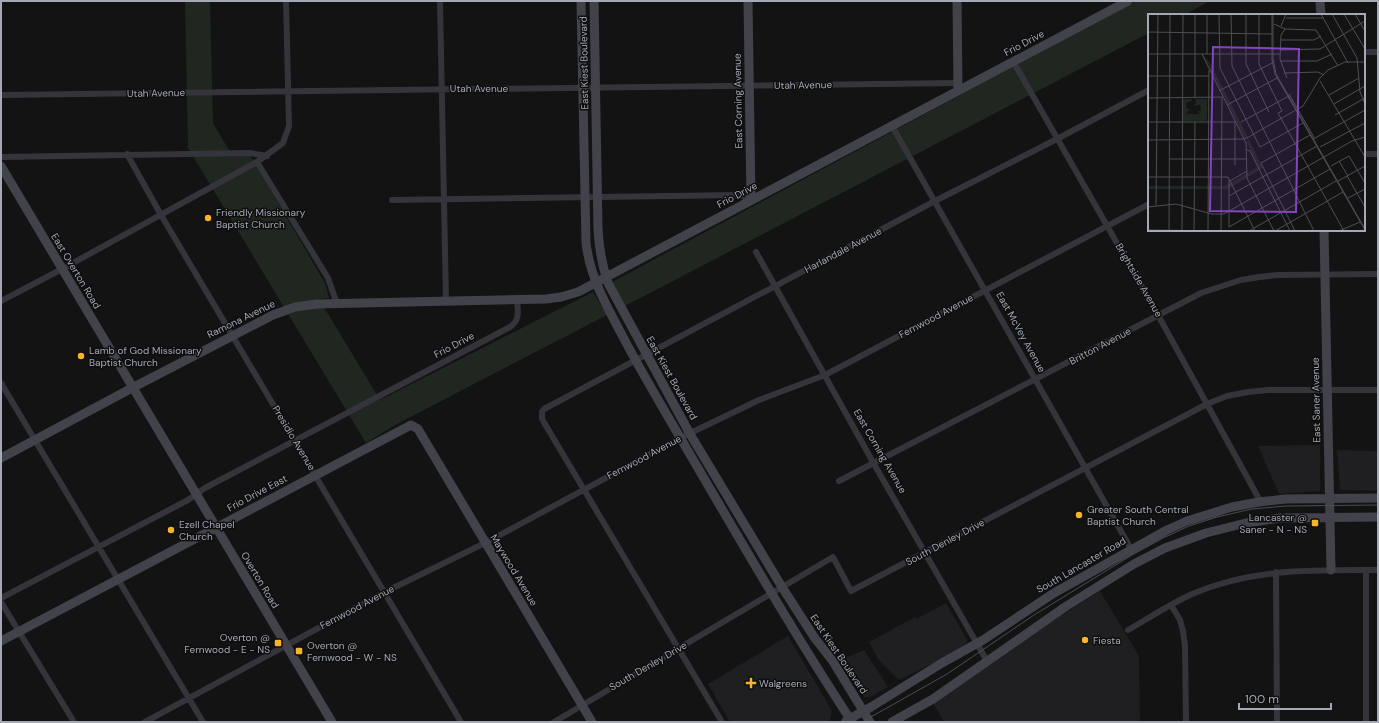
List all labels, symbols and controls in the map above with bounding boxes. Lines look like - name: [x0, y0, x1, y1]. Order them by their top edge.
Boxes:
- inset map: [1148, 14, 1365, 231]
- street label: East Kiest Boulevard: [577, 16, 591, 110]
- street label: Frio Drive: [1002, 27, 1047, 59]
- street label: East Corning Avenue: [731, 53, 745, 149]
- street label: Utah Avenue: [774, 78, 833, 92]
- street label: Utah Avenue: [450, 82, 508, 95]
- street label: Utah Avenue: [127, 86, 186, 100]
- street label: Frio Drive: [715, 179, 760, 211]
- place label: Friendly Missionary Baptist Church: [216, 206, 306, 231]
- marker: Friendly Missionary Baptist Church: [203, 213, 213, 223]
- street label: Harlandale Avenue: [802, 224, 884, 276]
- street label: East Overton Road: [48, 231, 104, 311]
- street label: Brightside Avenue: [1113, 241, 1166, 320]
- street label: East McVey Avenue: [993, 289, 1049, 375]
- street label: Fernwood Avenue: [897, 291, 976, 341]
- street label: Ramona Avenue: [205, 297, 277, 341]
- street label: Britton Avenue: [1067, 324, 1133, 368]
- street label: Frio Drive: [432, 329, 477, 361]
- street label: East Kiest Boulevard: [644, 334, 700, 422]
- place label: Lamb of God Missionary Baptist Church: [89, 344, 202, 369]
- marker: Lamb of God Missionary Baptist Church: [76, 351, 86, 361]
- street label: East Saner Avenue: [1309, 357, 1323, 443]
- street label: Presidio Avenue: [269, 403, 319, 473]
- street label: East Corning Avenue: [851, 406, 910, 496]
- street label: Fernwood Avenue: [605, 432, 684, 482]
- street label: Frio Drive East: [225, 472, 289, 514]
- place label: Greater South Central Baptist Church: [1087, 503, 1189, 528]
- marker: Greater South Central Baptist Church: [1074, 510, 1084, 520]
- place label: Lancaster @ Saner - N - NS: [1240, 511, 1307, 536]
- street label: South Denley Drive: [903, 516, 987, 568]
- place label: Ezell Chapel Church: [179, 518, 235, 543]
- marker: Lancaster @ Saner - N - NS: [1310, 518, 1320, 528]
- marker: Ezell Chapel Church: [166, 525, 176, 535]
- street label: Maywood Avenue: [487, 532, 541, 609]
- street label: South Lancaster Road: [1034, 534, 1128, 596]
- street label: Overton Road: [238, 549, 282, 611]
- street label: Fernwood Avenue: [318, 582, 397, 632]
- street label: East Kiest Boulevard: [807, 612, 871, 696]
- place label: Overton @ Fernwood - E - NS: [184, 631, 270, 656]
- place label: Fiesta: [1093, 634, 1121, 647]
- marker: Fiesta: [1080, 635, 1090, 645]
- marker: Overton @ Fernwood - E - NS: [273, 638, 283, 648]
- street label: South Denley Drive: [607, 638, 690, 694]
- place label: Overton @ Fernwood - W - NS: [307, 639, 397, 664]
- marker: Overton @ Fernwood - W - NS: [294, 646, 304, 656]
- place label: Walgreens: [759, 677, 807, 690]
- marker: Walgreens: [746, 678, 756, 688]
- scale bar: [1239, 685, 1331, 711]
- text: 100 m: [1245, 691, 1279, 707]

